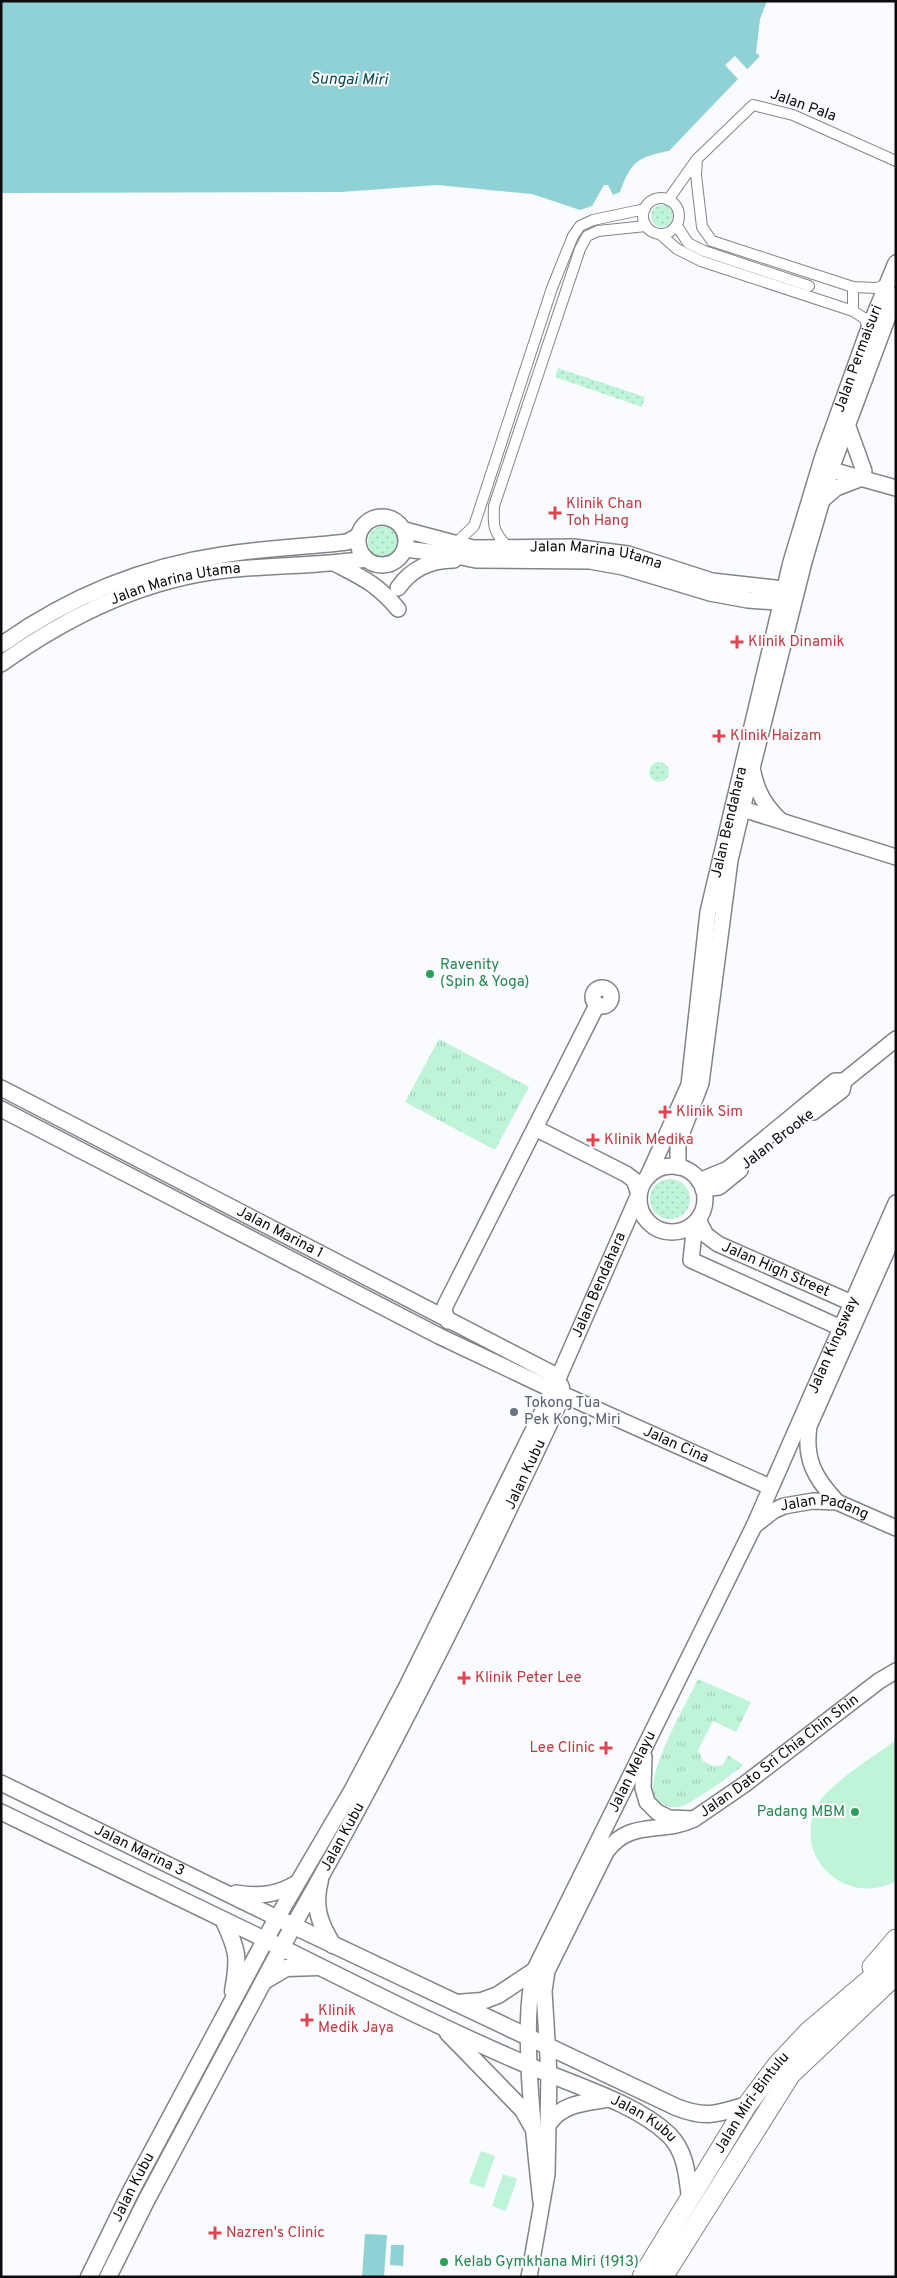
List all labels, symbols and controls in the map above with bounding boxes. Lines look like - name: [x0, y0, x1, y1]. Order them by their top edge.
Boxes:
- water label: Sungai Miri: [310, 69, 389, 91]
- street label: Jalan Pala: [767, 85, 839, 127]
- street label: Jalan Permaisuri: [830, 302, 887, 415]
- place label: Klinik Chan Toh Hang: [566, 495, 642, 531]
- marker: Klinik Chan Toh Hang: [548, 506, 562, 520]
- street label: Jalan Marina Utama: [530, 537, 664, 574]
- street label: Jalan Marina Utama: [107, 559, 241, 610]
- place label: Klinik Dinamik: [748, 633, 845, 652]
- marker: Klinik Dinamik: [730, 635, 744, 649]
- place label: Klinik Haizam: [730, 727, 822, 746]
- marker: Klinik Haizam: [712, 729, 726, 743]
- street label: Jalan Bendahara: [707, 765, 752, 880]
- place label: Ravenity (Spin & Yoga): [440, 956, 529, 992]
- marker: Ravenity (Spin & Yoga): [424, 968, 436, 980]
- place label: Klinik Sim: [676, 1103, 743, 1122]
- marker: Klinik Sim: [658, 1105, 672, 1119]
- street label: Jalan Brooke: [737, 1105, 819, 1175]
- place label: Klinik Medika: [604, 1131, 694, 1150]
- marker: Klinik Medika: [586, 1133, 600, 1147]
- street label: Jalan Marina 1: [233, 1202, 326, 1263]
- street label: Jalan Bendahara: [568, 1229, 631, 1341]
- street label: Jalan High Street: [719, 1237, 833, 1302]
- street label: Jalan Kingsway: [804, 1293, 863, 1397]
- place label: Tokong Tua Pek Kong, Miri: [524, 1394, 621, 1430]
- marker: Tokong Tua Pek Kong, Miri: [508, 1406, 520, 1418]
- street label: Jalan Cina: [640, 1422, 712, 1468]
- street label: Jalan Kubu: [501, 1436, 550, 1513]
- street label: Jalan Padang: [779, 1491, 872, 1524]
- place label: Klinik Peter Lee: [475, 1669, 582, 1688]
- marker: Klinik Peter Lee: [457, 1671, 471, 1685]
- street label: Jalan Dato Sri Chia Chin Shin: [696, 1690, 863, 1822]
- street label: Jalan Melayu: [604, 1728, 661, 1816]
- place label: Lee Clinic: [529, 1739, 595, 1758]
- marker: Lee Clinic: [599, 1741, 613, 1755]
- street label: Jalan Kubu: [316, 1799, 369, 1875]
- place label: Padang MBM: [757, 1803, 845, 1822]
- marker: Padang MBM: [849, 1806, 861, 1818]
- street label: Jalan Marina 3: [91, 1821, 188, 1881]
- place label: Klinik Medik Jaya: [318, 2002, 394, 2038]
- marker: Klinik Medik Jaya: [300, 2013, 314, 2027]
- street label: Jalan Miri-Bintulu: [710, 2048, 794, 2157]
- street label: Jalan Kubu: [607, 2091, 681, 2147]
- street label: Jalan Kubu: [108, 2150, 159, 2225]
- place label: Nazren's Clinic: [226, 2224, 325, 2243]
- marker: Nazren's Clinic: [208, 2226, 222, 2240]
- place label: Kelab Gymkhana Miri (1913): [454, 2253, 639, 2272]
- marker: Kelab Gymkhana Miri (1913): [438, 2256, 450, 2268]

